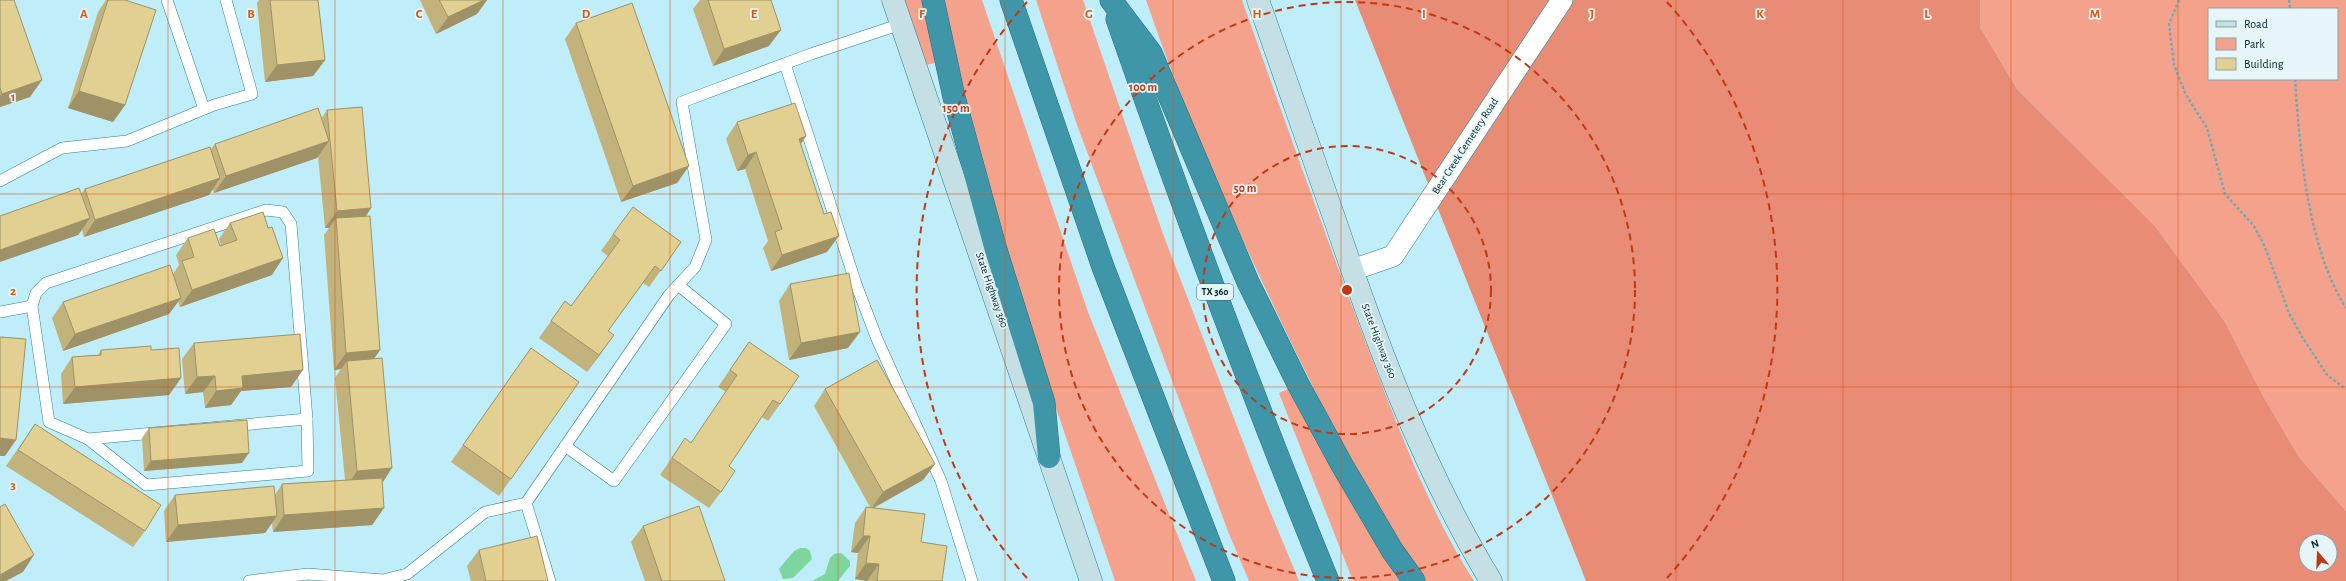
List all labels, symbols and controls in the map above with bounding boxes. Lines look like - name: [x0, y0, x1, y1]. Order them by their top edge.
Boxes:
- text: A: [80, 8, 88, 21]
- text: B: [247, 8, 255, 21]
- text: C: [416, 8, 423, 21]
- text: D: [582, 8, 591, 21]
- text: E: [751, 8, 758, 21]
- text: F: [919, 8, 926, 21]
- text: G: [1085, 8, 1093, 21]
- text: H: [1252, 8, 1262, 21]
- text: I: [1422, 8, 1426, 21]
- text: J: [1590, 8, 1594, 21]
- text: K: [1756, 8, 1764, 21]
- text: L: [1924, 8, 1930, 21]
- text: M: [2090, 8, 2100, 21]
- legend: [2208, 8, 2338, 80]
- text: Road: [2244, 18, 2268, 30]
- text: Park: [2244, 38, 2265, 50]
- text: Building: [2244, 58, 2284, 70]
- text: 100 m: [1129, 81, 1157, 93]
- text: 1: [11, 91, 15, 104]
- street label: Bear Creek Cemetery Road: [1430, 96, 1500, 196]
- text: 150 m: [942, 102, 970, 114]
- text: 50 m: [1234, 182, 1257, 194]
- street label: State Highway 360: [974, 251, 1010, 329]
- centre of rings: [1340, 283, 1354, 297]
- road number: TX 360: [1197, 284, 1233, 300]
- text: 2: [10, 285, 16, 298]
- street label: State Highway 360: [1360, 302, 1398, 380]
- text: 3: [10, 479, 16, 492]
- north arrow: [2298, 533, 2338, 573]
- text: N: [2309, 538, 2320, 550]

